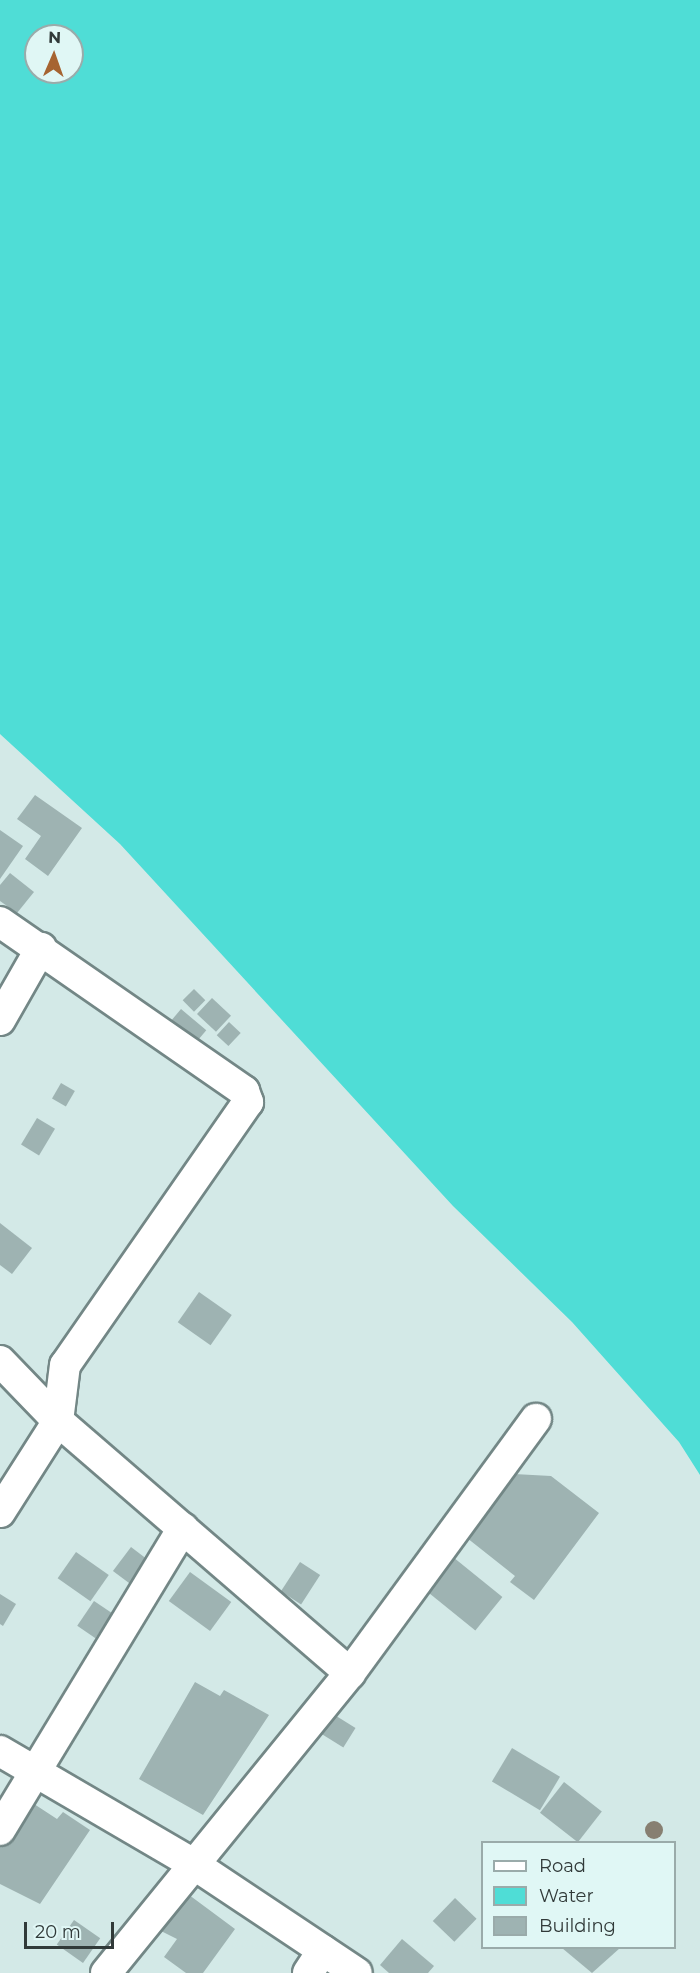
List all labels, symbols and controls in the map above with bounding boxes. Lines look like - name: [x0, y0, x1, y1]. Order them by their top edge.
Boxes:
- north arrow: [24, 24, 84, 84]
- text: N: [48, 28, 61, 47]
- legend: [481, 1841, 676, 1949]
- text: Road: [539, 1855, 586, 1877]
- text: Water: [539, 1885, 594, 1907]
- scale bar: [27, 1910, 117, 1948]
- text: Building: [539, 1915, 616, 1937]
- text: 20 m: [35, 1921, 81, 1943]

